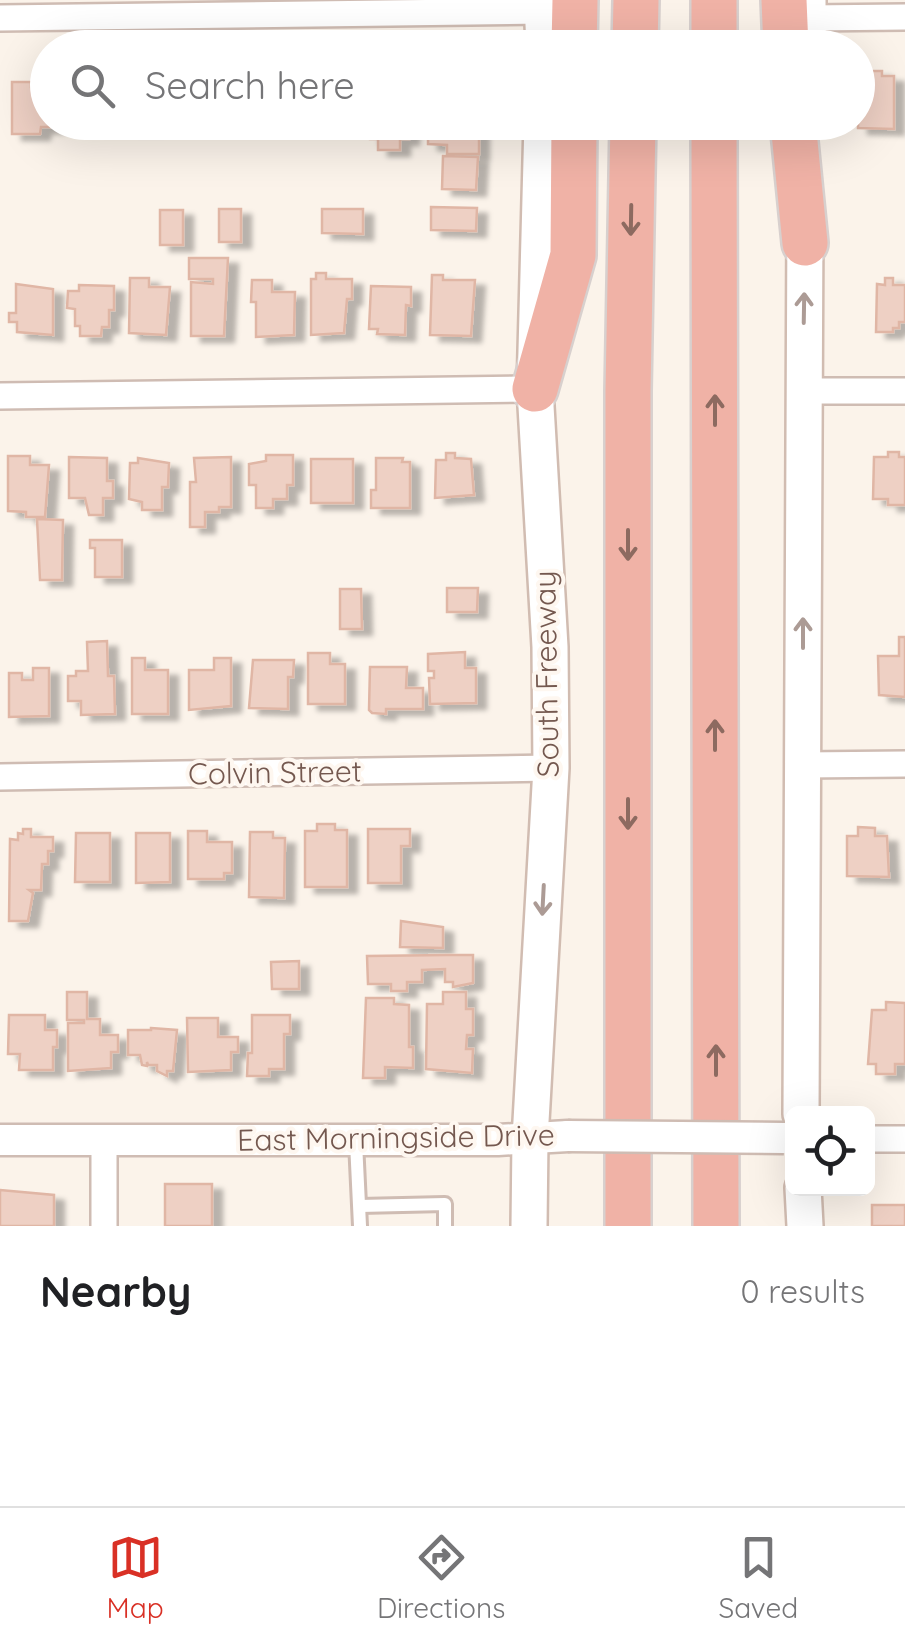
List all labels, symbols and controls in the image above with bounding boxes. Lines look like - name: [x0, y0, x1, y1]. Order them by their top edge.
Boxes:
- search box: [30, 30, 875, 140]
- icon: search: [65, 58, 120, 113]
- text: Search here: [145, 61, 355, 109]
- one-way arrow: [622, 202, 640, 235]
- one-way arrow: [794, 292, 814, 324]
- one-way arrow: [706, 394, 724, 426]
- one-way arrow: [618, 528, 638, 560]
- street label: South Freeway: [525, 570, 567, 778]
- one-way arrow: [794, 617, 812, 650]
- one-way arrow: [706, 719, 724, 752]
- street label: Colvin Street: [188, 751, 362, 793]
- one-way arrow: [618, 796, 638, 829]
- one-way arrow: [533, 884, 552, 916]
- one-way arrow: [706, 1044, 726, 1076]
- map controls: [785, 1106, 875, 1196]
- button: locate: [785, 1106, 875, 1196]
- street label: East Morningside Drive: [237, 1115, 555, 1159]
- text: Nearby: [40, 1265, 191, 1318]
- text: 0 results: [741, 1271, 865, 1311]
- tab: Map: [107, 1530, 164, 1625]
- tab: Directions: [377, 1530, 505, 1625]
- tab: Saved: [719, 1530, 798, 1625]

